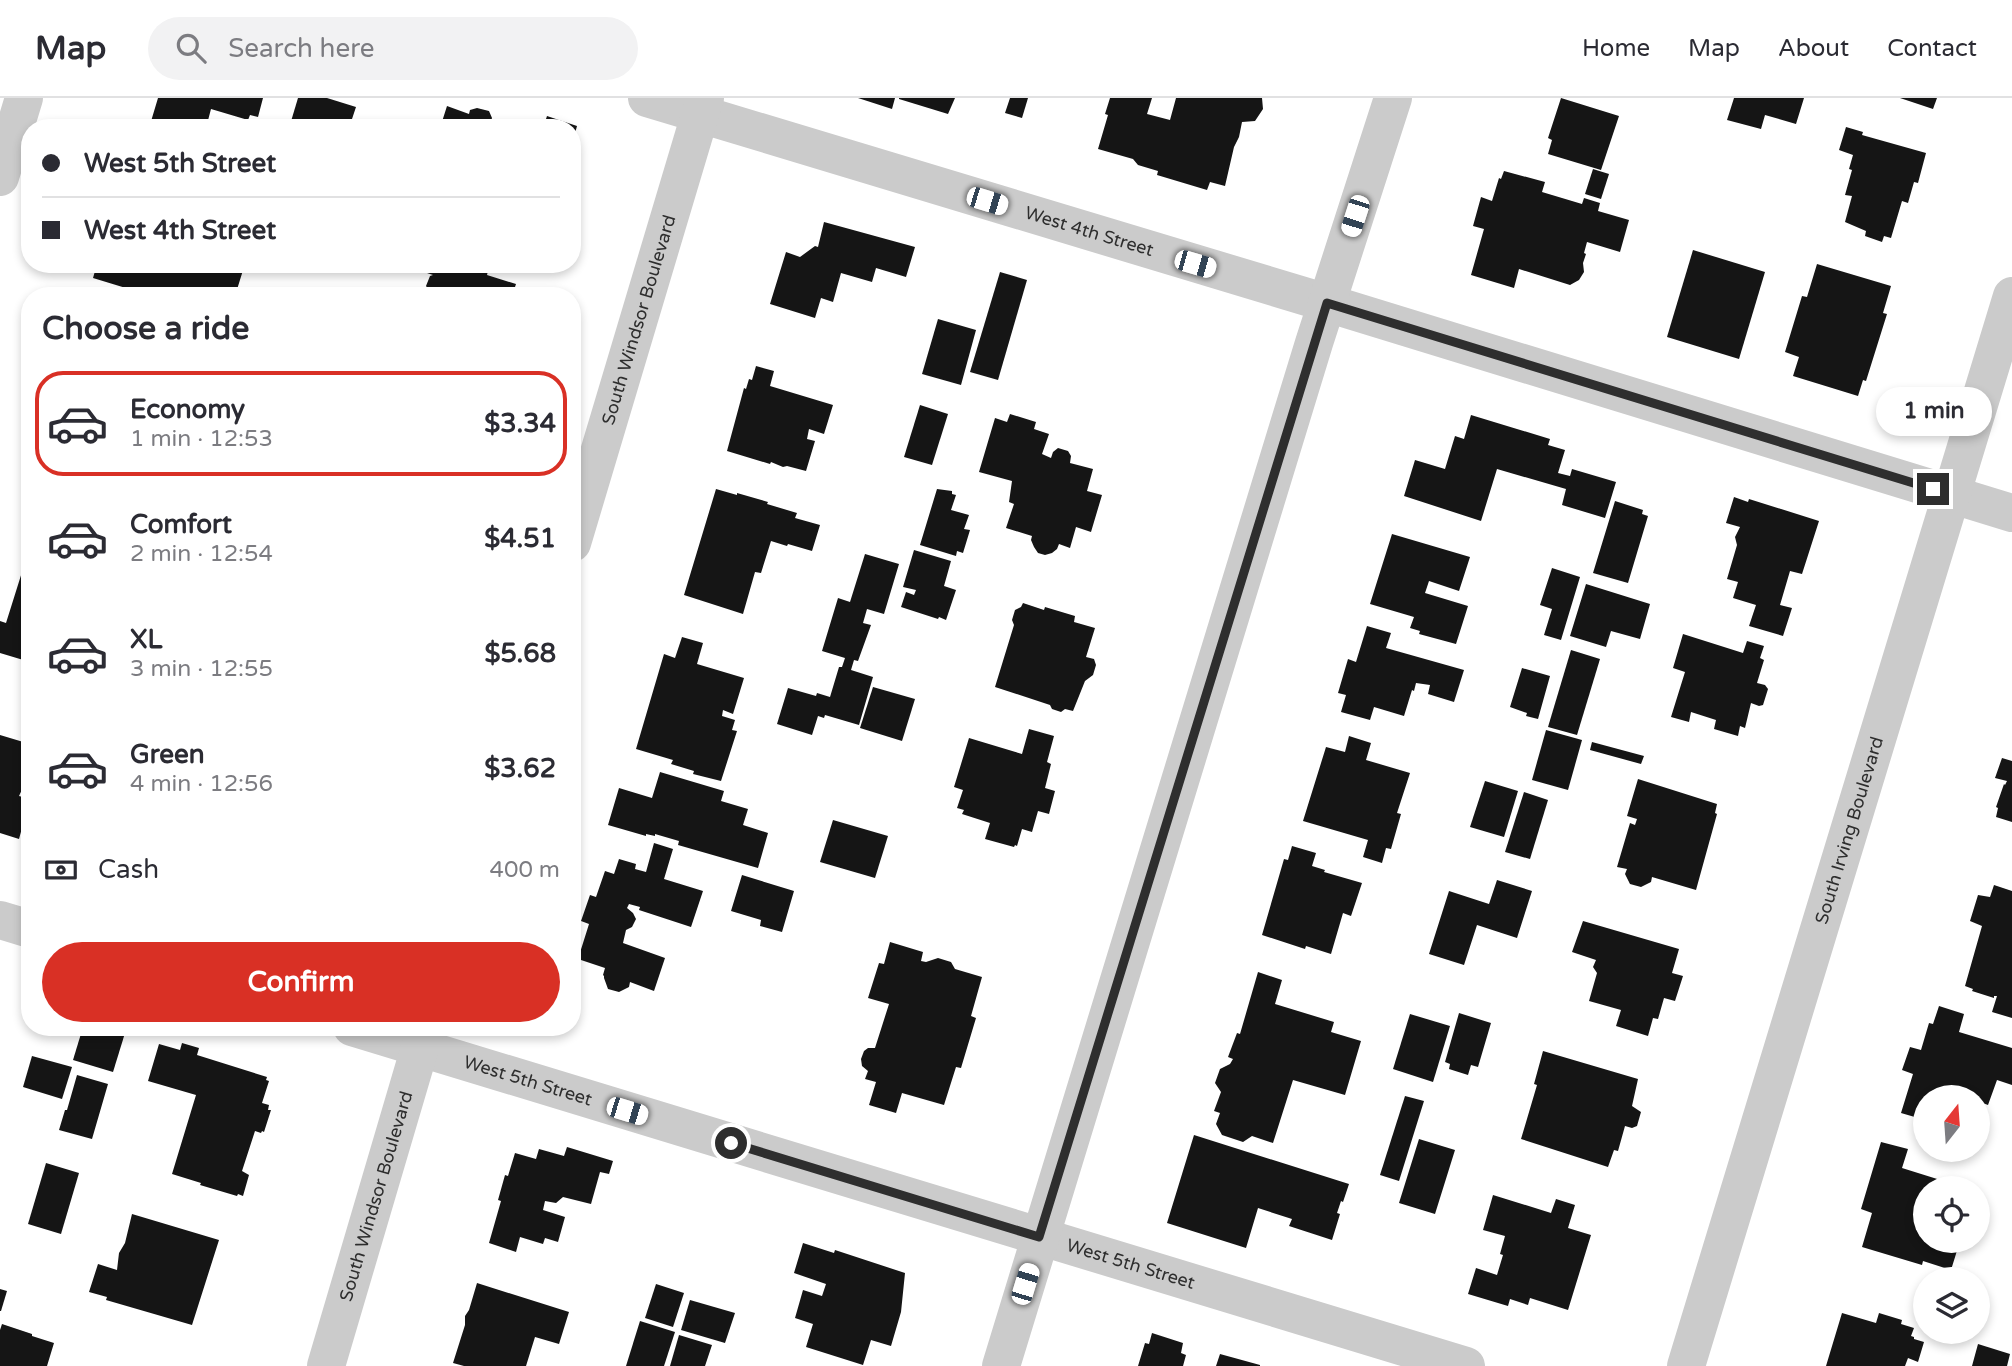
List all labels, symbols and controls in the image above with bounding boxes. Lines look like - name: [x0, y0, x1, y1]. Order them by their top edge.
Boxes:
- search box: [148, 17, 638, 80]
- text: Map: [35, 29, 106, 68]
- icon: search: [172, 29, 210, 67]
- text: Search here: [228, 33, 374, 64]
- text: Home: [1582, 34, 1650, 63]
- text: Map: [1688, 34, 1740, 63]
- text: About: [1778, 34, 1849, 63]
- text: Contact: [1887, 34, 1977, 63]
- text: West 5th Street: [84, 148, 276, 179]
- car: [964, 185, 1011, 217]
- car: [1339, 193, 1372, 239]
- street label: West 4th Street: [1022, 202, 1156, 261]
- street label: South Windsor Boulevard: [597, 212, 680, 427]
- text: West 4th Street: [84, 215, 276, 246]
- car: [1172, 248, 1219, 280]
- text: Choose a ride: [42, 310, 249, 348]
- callout: 1 min: [1875, 388, 1991, 436]
- icon: car: [46, 392, 109, 455]
- text: Economy: [130, 394, 245, 425]
- text: 1 min: [1903, 397, 1965, 425]
- text: $3.34: [484, 408, 556, 439]
- text: 1 min · 12:53: [130, 425, 273, 453]
- route end: [1917, 473, 1949, 505]
- icon: car: [46, 507, 109, 570]
- text: Comfort: [130, 509, 232, 540]
- text: $4.51: [484, 523, 556, 554]
- text: 2 min · 12:54: [130, 540, 273, 568]
- icon: car: [46, 622, 109, 685]
- text: XL: [130, 624, 162, 655]
- text: $5.68: [484, 638, 556, 669]
- text: 3 min · 12:55: [130, 655, 273, 683]
- street label: South Irving Boulevard: [1810, 734, 1888, 927]
- icon: car: [46, 737, 109, 800]
- text: Green: [130, 739, 205, 770]
- text: $3.62: [484, 753, 556, 784]
- text: 4 min · 12:56: [130, 770, 273, 798]
- icon: cash: [42, 851, 80, 889]
- text: Cash: [98, 854, 159, 885]
- text: 400 m: [490, 856, 560, 884]
- button: Confirm: [42, 942, 560, 1022]
- street label: West 5th Street: [461, 1051, 595, 1111]
- north arrow: [1913, 1085, 1990, 1162]
- map controls: [1913, 1085, 1990, 1344]
- street label: South Windsor Boulevard: [335, 1089, 417, 1304]
- car: [604, 1095, 651, 1127]
- route start: [715, 1127, 747, 1159]
- button: locate: [1913, 1176, 1990, 1253]
- street label: West 5th Street: [1064, 1234, 1198, 1294]
- car: [1009, 1261, 1042, 1307]
- button: layers: [1913, 1267, 1990, 1344]

